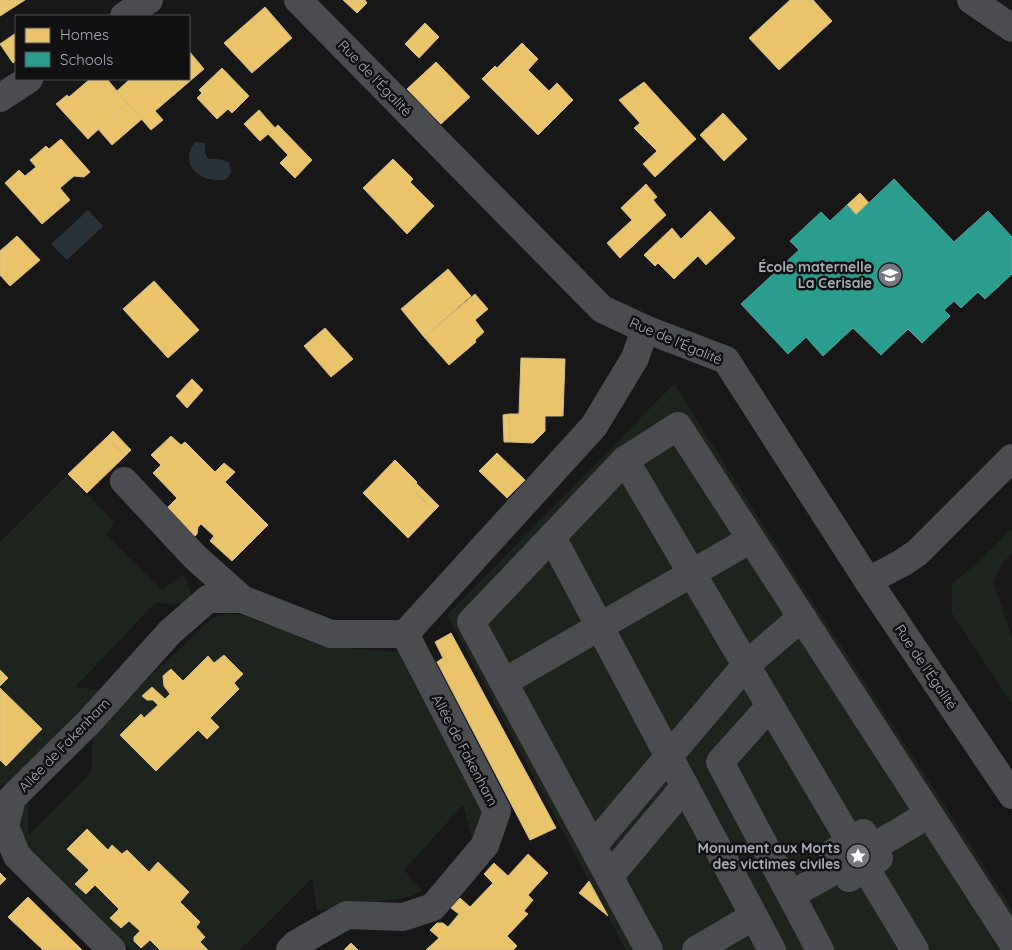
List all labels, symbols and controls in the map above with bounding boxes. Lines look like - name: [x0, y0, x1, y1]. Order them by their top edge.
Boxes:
- legend: [15, 15, 190, 80]
- text: Homes: [60, 25, 109, 44]
- street label: Rue de l'Égalité: [334, 36, 416, 120]
- text: Schools: [60, 50, 113, 69]
- place label: École maternelle La Cerisaie: [758, 258, 872, 292]
- school or university icon: École maternelle La Cerisaie: [877, 262, 903, 288]
- street label: Rue de l'Égalité: [627, 313, 725, 369]
- street label: Rue de l'Égalité: [891, 621, 961, 713]
- street label: Allée de Fakenham: [428, 691, 502, 809]
- street label: Allée de Fakenham: [15, 694, 113, 796]
- place label: Monument aux Morts des victimes civiles: [697, 839, 840, 873]
- place icon: Monument aux Morts des victimes civiles: [845, 843, 871, 869]

